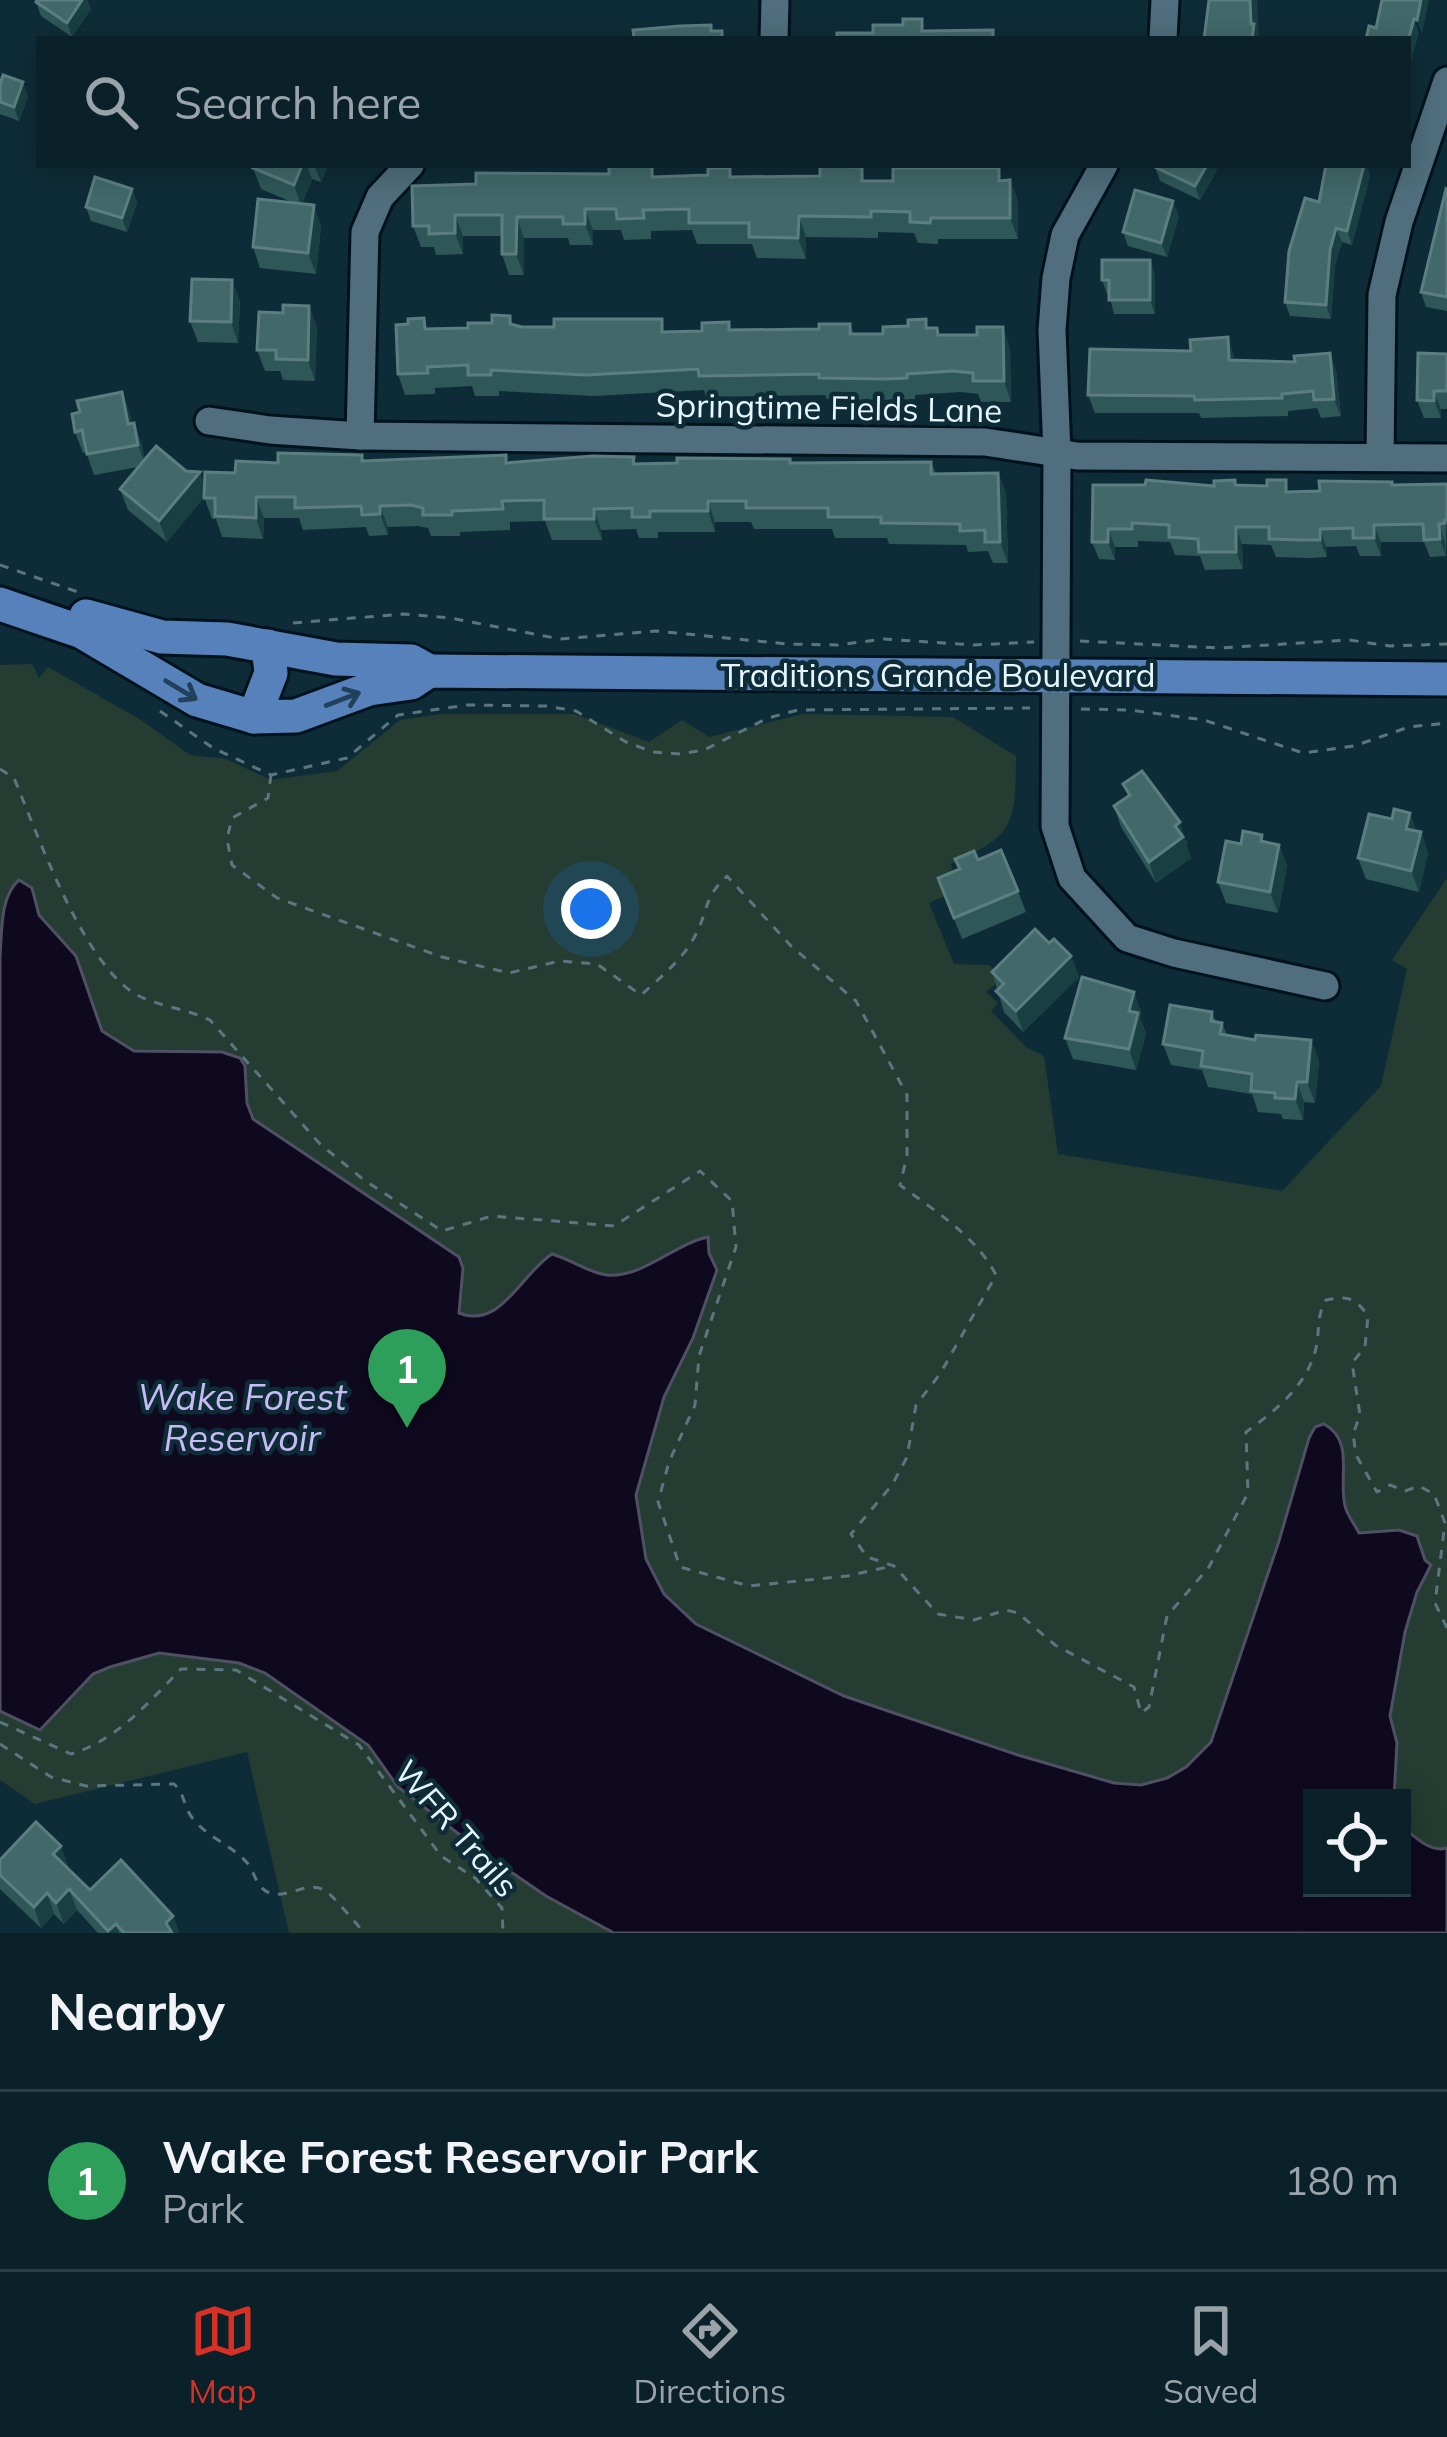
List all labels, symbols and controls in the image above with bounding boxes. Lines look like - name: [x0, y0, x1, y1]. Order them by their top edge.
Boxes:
- search box: [36, 36, 1411, 168]
- icon: search: [78, 69, 144, 135]
- text: Search here: [174, 74, 421, 130]
- street label: Springtime Fields Lane: [655, 383, 1003, 431]
- street label: Traditions Grande Boulevard: [720, 654, 1156, 695]
- one-way arrow: [163, 678, 198, 702]
- one-way arrow: [323, 687, 360, 708]
- your location: [561, 879, 621, 939]
- pin: 1: [368, 1329, 446, 1428]
- water label: Wake Forest Reservoir: [137, 1374, 348, 1460]
- street label: WFR Trails: [386, 1751, 528, 1905]
- map controls: [1303, 1789, 1411, 1897]
- button: locate: [1303, 1789, 1411, 1897]
- text: Nearby: [48, 1979, 225, 2043]
- text: Wake Forest Reservoir Park: [162, 2128, 758, 2184]
- text: 1: [75, 2156, 99, 2205]
- text: 180 m: [1284, 2156, 1399, 2205]
- text: Park: [162, 2184, 244, 2233]
- tab: Map: [189, 2298, 256, 2411]
- tab: Directions: [634, 2298, 786, 2411]
- tab: Saved: [1163, 2298, 1258, 2411]

